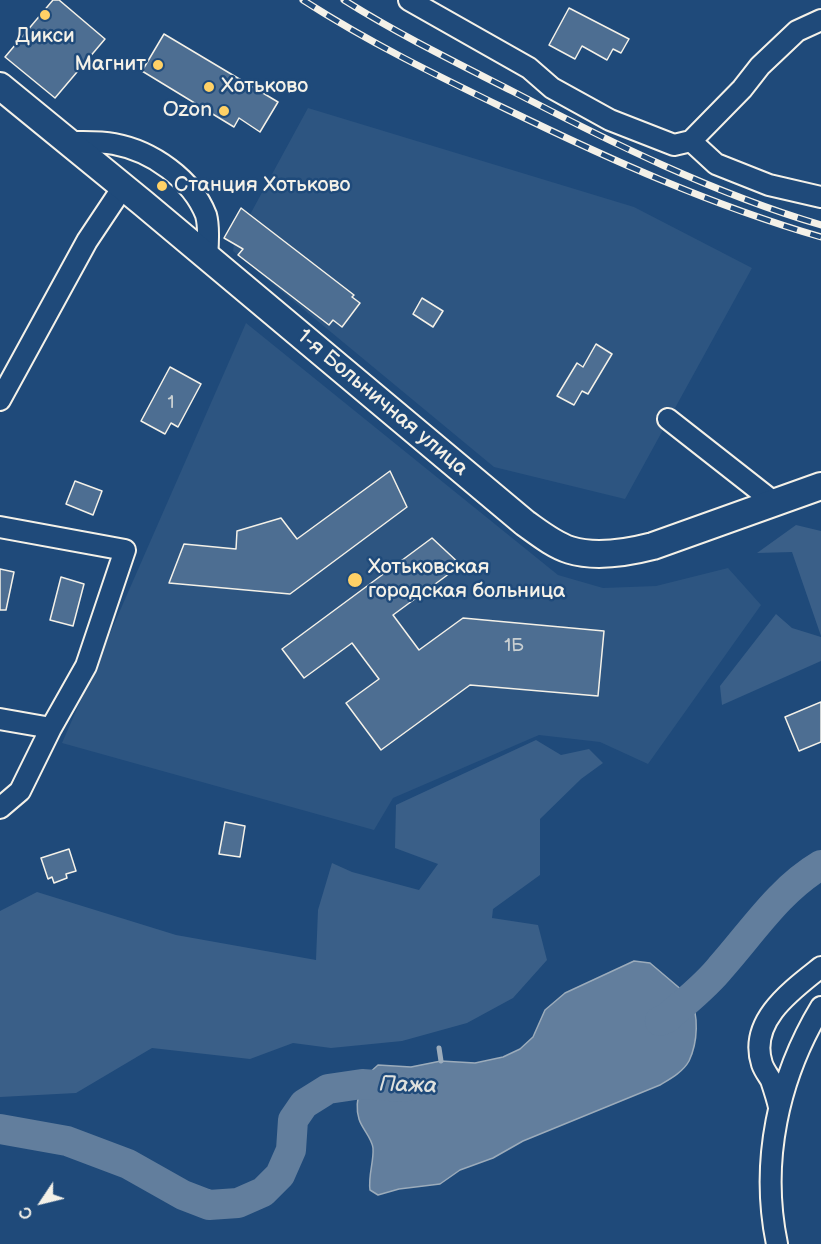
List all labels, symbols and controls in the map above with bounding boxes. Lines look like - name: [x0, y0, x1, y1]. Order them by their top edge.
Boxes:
- marker: Дикси: [38, 8, 52, 22]
- place label: Дикси: [15, 24, 75, 50]
- place label: Магнит: [74, 52, 146, 78]
- marker: Магнит: [151, 58, 165, 72]
- place label: Хотьково: [221, 74, 308, 100]
- marker: Хотьково: [202, 80, 216, 94]
- place label: Ozon: [163, 98, 212, 124]
- marker: Ozon: [217, 104, 231, 118]
- place label: Станция Хотьково: [174, 173, 350, 199]
- marker: Станция Хотьково: [155, 179, 169, 193]
- street label: 1-я Больничная улица: [292, 324, 472, 482]
- house number: 1: [168, 392, 174, 414]
- place label: Хотьковская городская больница: [368, 555, 565, 605]
- marker: Хотьковская городская больница: [346, 571, 364, 589]
- house number: 1Б: [504, 635, 524, 657]
- water label: Пажа: [379, 1072, 437, 1100]
- north arrow: [12, 1172, 72, 1232]
- text: С: [16, 1203, 38, 1223]

